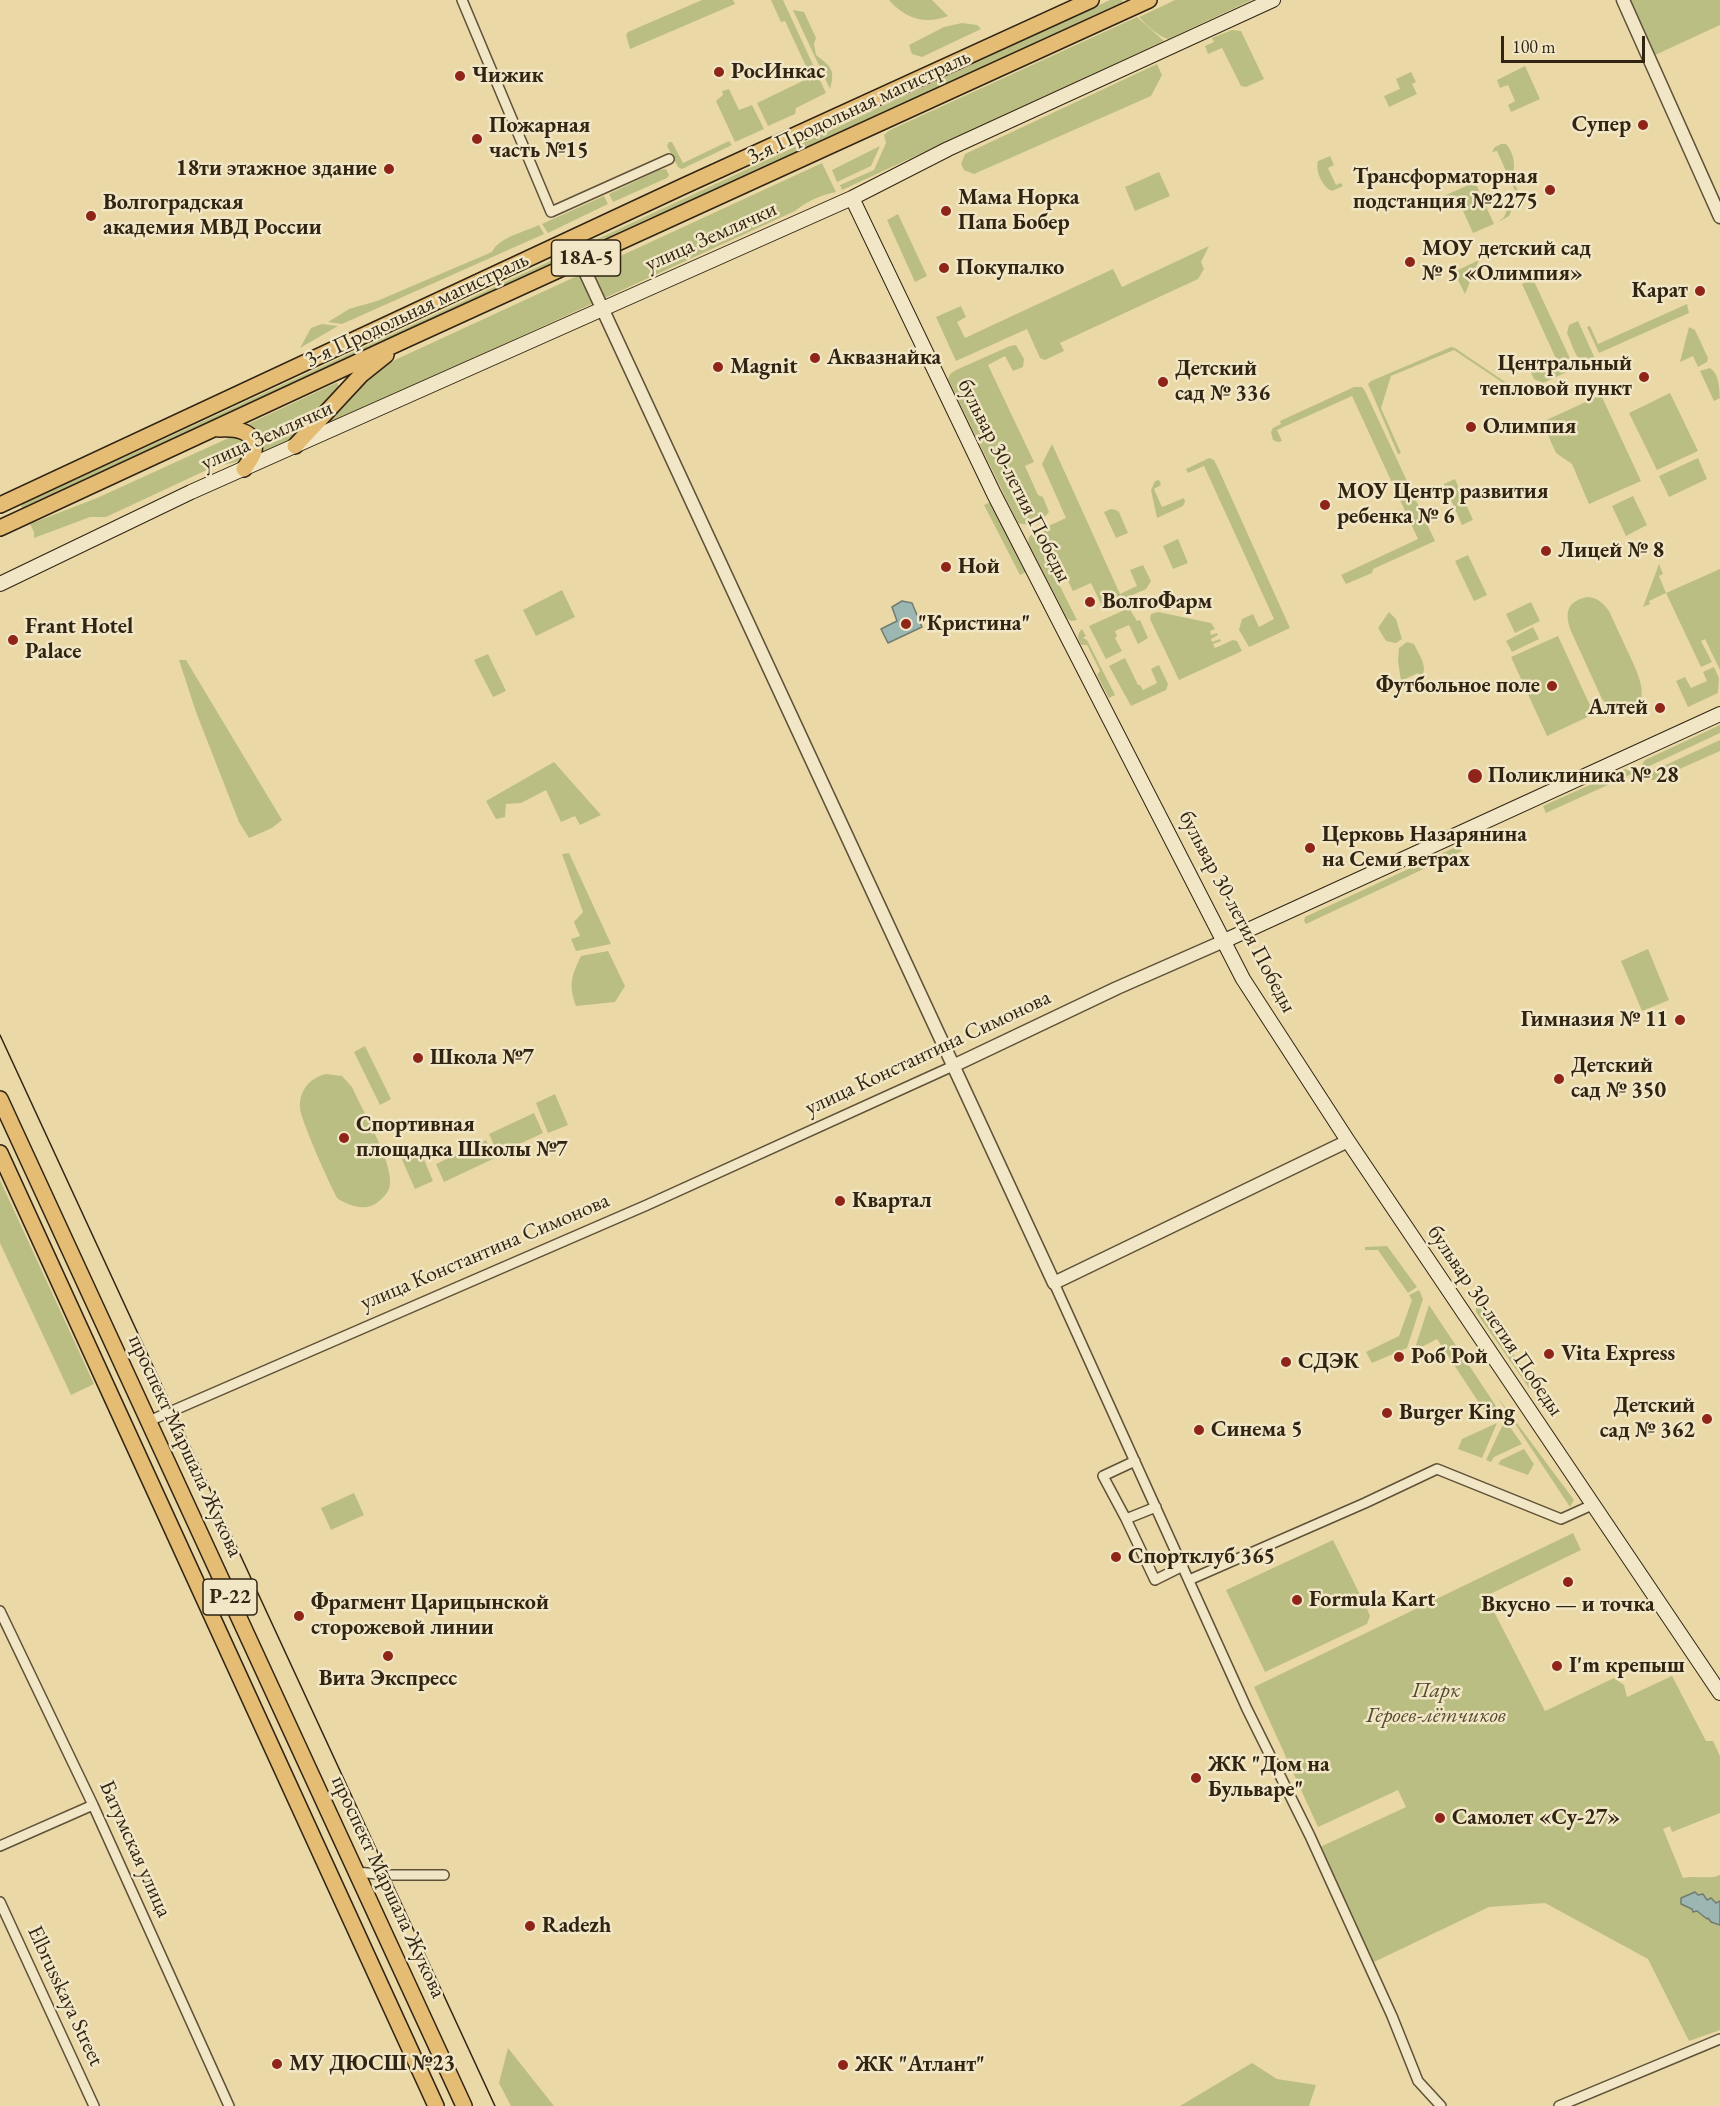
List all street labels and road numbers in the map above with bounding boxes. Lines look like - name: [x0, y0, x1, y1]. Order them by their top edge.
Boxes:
- street label: 3-я Продольная магистраль: [743, 44, 975, 170]
- street label: улица Землячки: [641, 196, 781, 278]
- road number: 18А-5: [552, 240, 620, 276]
- street label: 3-я Продольная магистраль: [301, 247, 533, 373]
- street label: бульвар 30-летия Победы: [951, 375, 1077, 587]
- street label: улица Землячки: [197, 395, 337, 477]
- street label: бульвар 30-летия Победы: [1173, 807, 1301, 1017]
- street label: улица Константина Симонова: [801, 984, 1055, 1122]
- street label: улица Константина Симонова: [356, 1187, 614, 1317]
- street label: бульвар 30-летия Победы: [1421, 1220, 1569, 1422]
- street label: проспект Маршала Жукова: [122, 1331, 248, 1561]
- road number: Р-22: [203, 1579, 257, 1615]
- street label: проспект Маршала Жукова: [325, 1772, 451, 2002]
- street label: Батумская улица: [93, 1776, 177, 1922]
- street label: Elbrusskaya Street: [21, 1922, 109, 2070]

